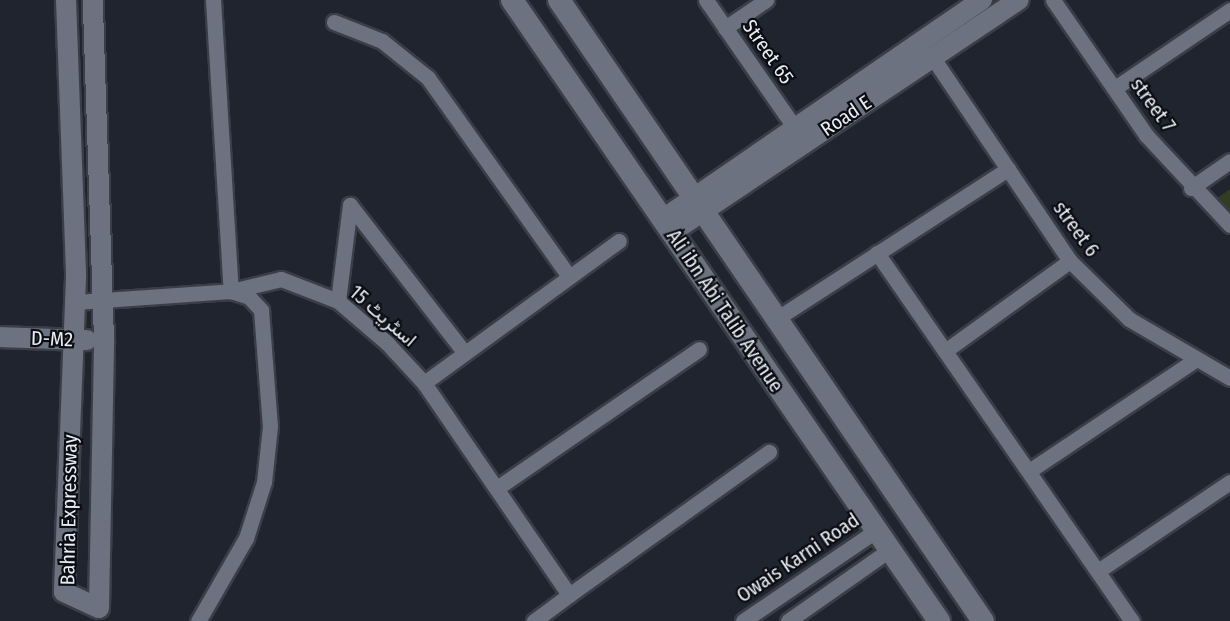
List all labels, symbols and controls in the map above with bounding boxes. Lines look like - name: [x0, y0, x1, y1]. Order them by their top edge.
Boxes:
- street label: Street 65: [737, 15, 799, 89]
- street label: street 7: [1125, 73, 1181, 137]
- street label: Road E: [816, 91, 876, 141]
- street label: street 6: [1048, 197, 1104, 261]
- street label: Ali ibn Abi Talib Avenue: [662, 225, 788, 397]
- street label: اسٹریٹ 15: [344, 280, 422, 352]
- street label: D-M2: [31, 326, 73, 352]
- street label: Bahria Expressway: [56, 434, 82, 586]
- street label: Owais Karni Road: [732, 508, 864, 608]

